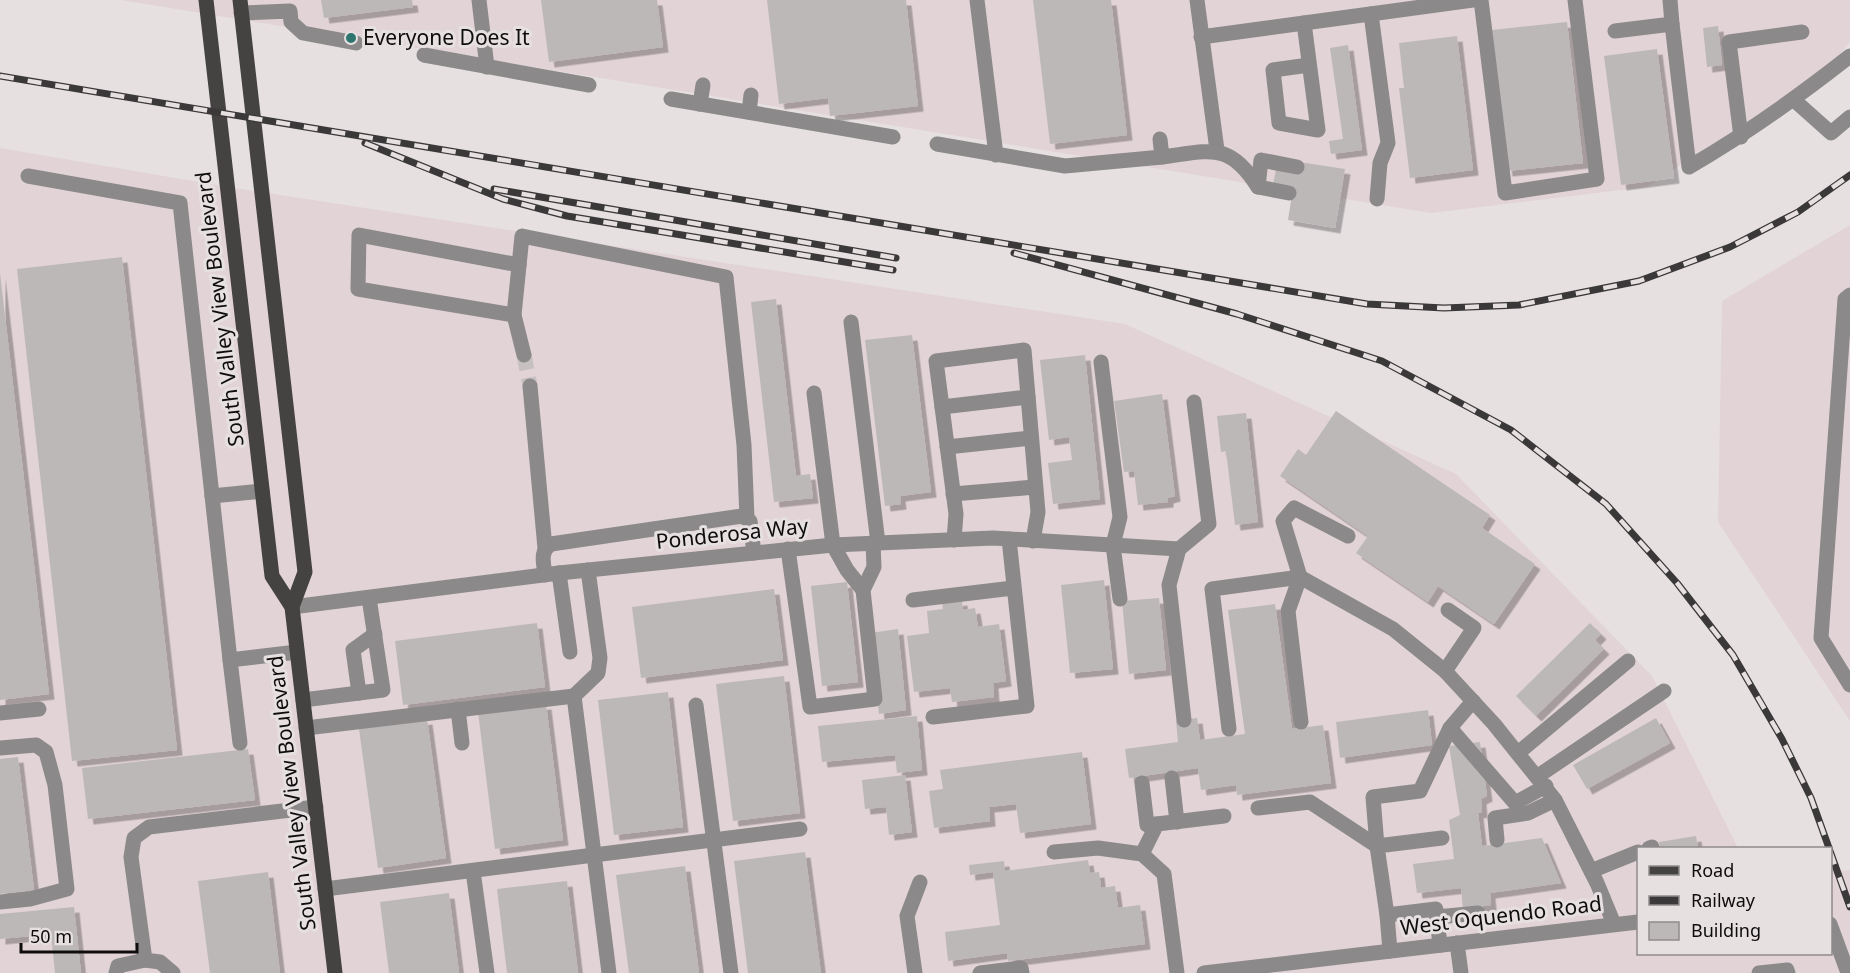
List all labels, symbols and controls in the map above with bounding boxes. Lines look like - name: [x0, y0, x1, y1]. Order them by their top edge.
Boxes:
- place label: Everyone Does It: [363, 23, 530, 51]
- marker: Everyone Does It: [344, 31, 358, 45]
- street label: South Valley View Boulevard: [188, 170, 250, 448]
- street label: Ponderosa Way: [654, 511, 810, 555]
- street label: South Valley View Boulevard: [260, 654, 322, 932]
- legend: [1637, 847, 1832, 955]
- text: Road: [1691, 858, 1734, 882]
- text: Railway: [1691, 888, 1756, 912]
- street label: West Oquendo Road: [1399, 889, 1603, 941]
- scale bar: [21, 916, 136, 954]
- text: Building: [1691, 918, 1761, 942]
- text: 50 m: [30, 924, 72, 948]

